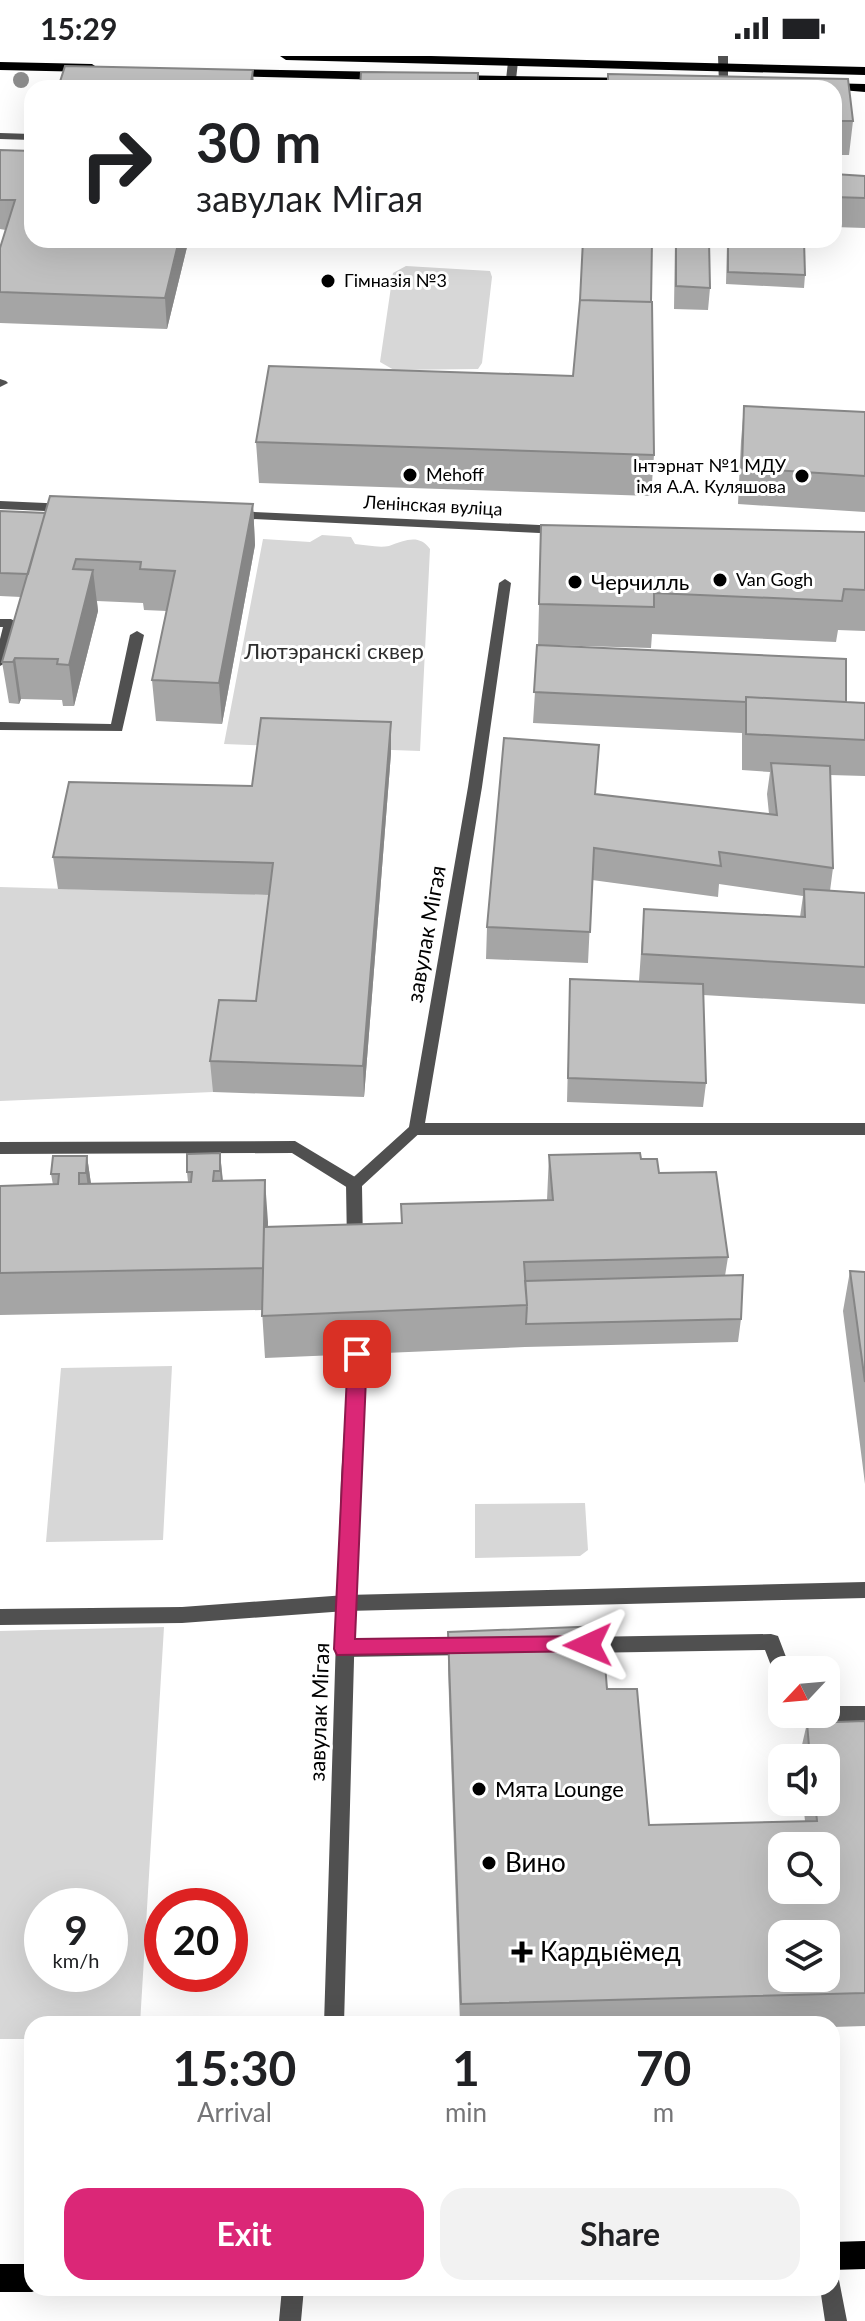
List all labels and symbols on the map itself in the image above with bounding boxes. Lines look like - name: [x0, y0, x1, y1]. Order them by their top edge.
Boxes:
- place label: Гімназія №3: [344, 269, 447, 291]
- marker: Гімназія №3: [319, 272, 337, 290]
- place label: Інтэрнат №1 МДУ імя А.А. Куляшова: [633, 454, 787, 497]
- place label: Mehoff: [426, 463, 484, 485]
- marker: Mehoff: [401, 466, 419, 484]
- marker: Інтэрнат №1 МДУ імя А.А. Куляшова: [793, 467, 811, 485]
- street label: Ленінская вуліца: [362, 490, 503, 520]
- place label: Черчилль: [591, 568, 689, 595]
- place label: Van Gogh: [736, 568, 813, 590]
- marker: Van Gogh: [711, 571, 729, 589]
- marker: Черчилль: [566, 573, 584, 591]
- park label: Лютэранскі сквер: [243, 637, 424, 664]
- street label: завулак Мігая: [400, 863, 451, 1005]
- pin: [323, 1320, 391, 1388]
- position arrow: [546, 1603, 630, 1687]
- street label: завулак Мігая: [303, 1642, 334, 1782]
- north arrow: [768, 1656, 840, 1728]
- place label: Мята Lounge: [495, 1775, 624, 1802]
- marker: Мята Lounge: [470, 1780, 488, 1798]
- place label: Вино: [505, 1846, 566, 1878]
- marker: Вино: [480, 1854, 498, 1872]
- speed limit sign: 20: [144, 1888, 248, 1992]
- place label: Кардыёмед: [540, 1935, 681, 1967]
- marker: Кардыёмед: [511, 1941, 533, 1963]

